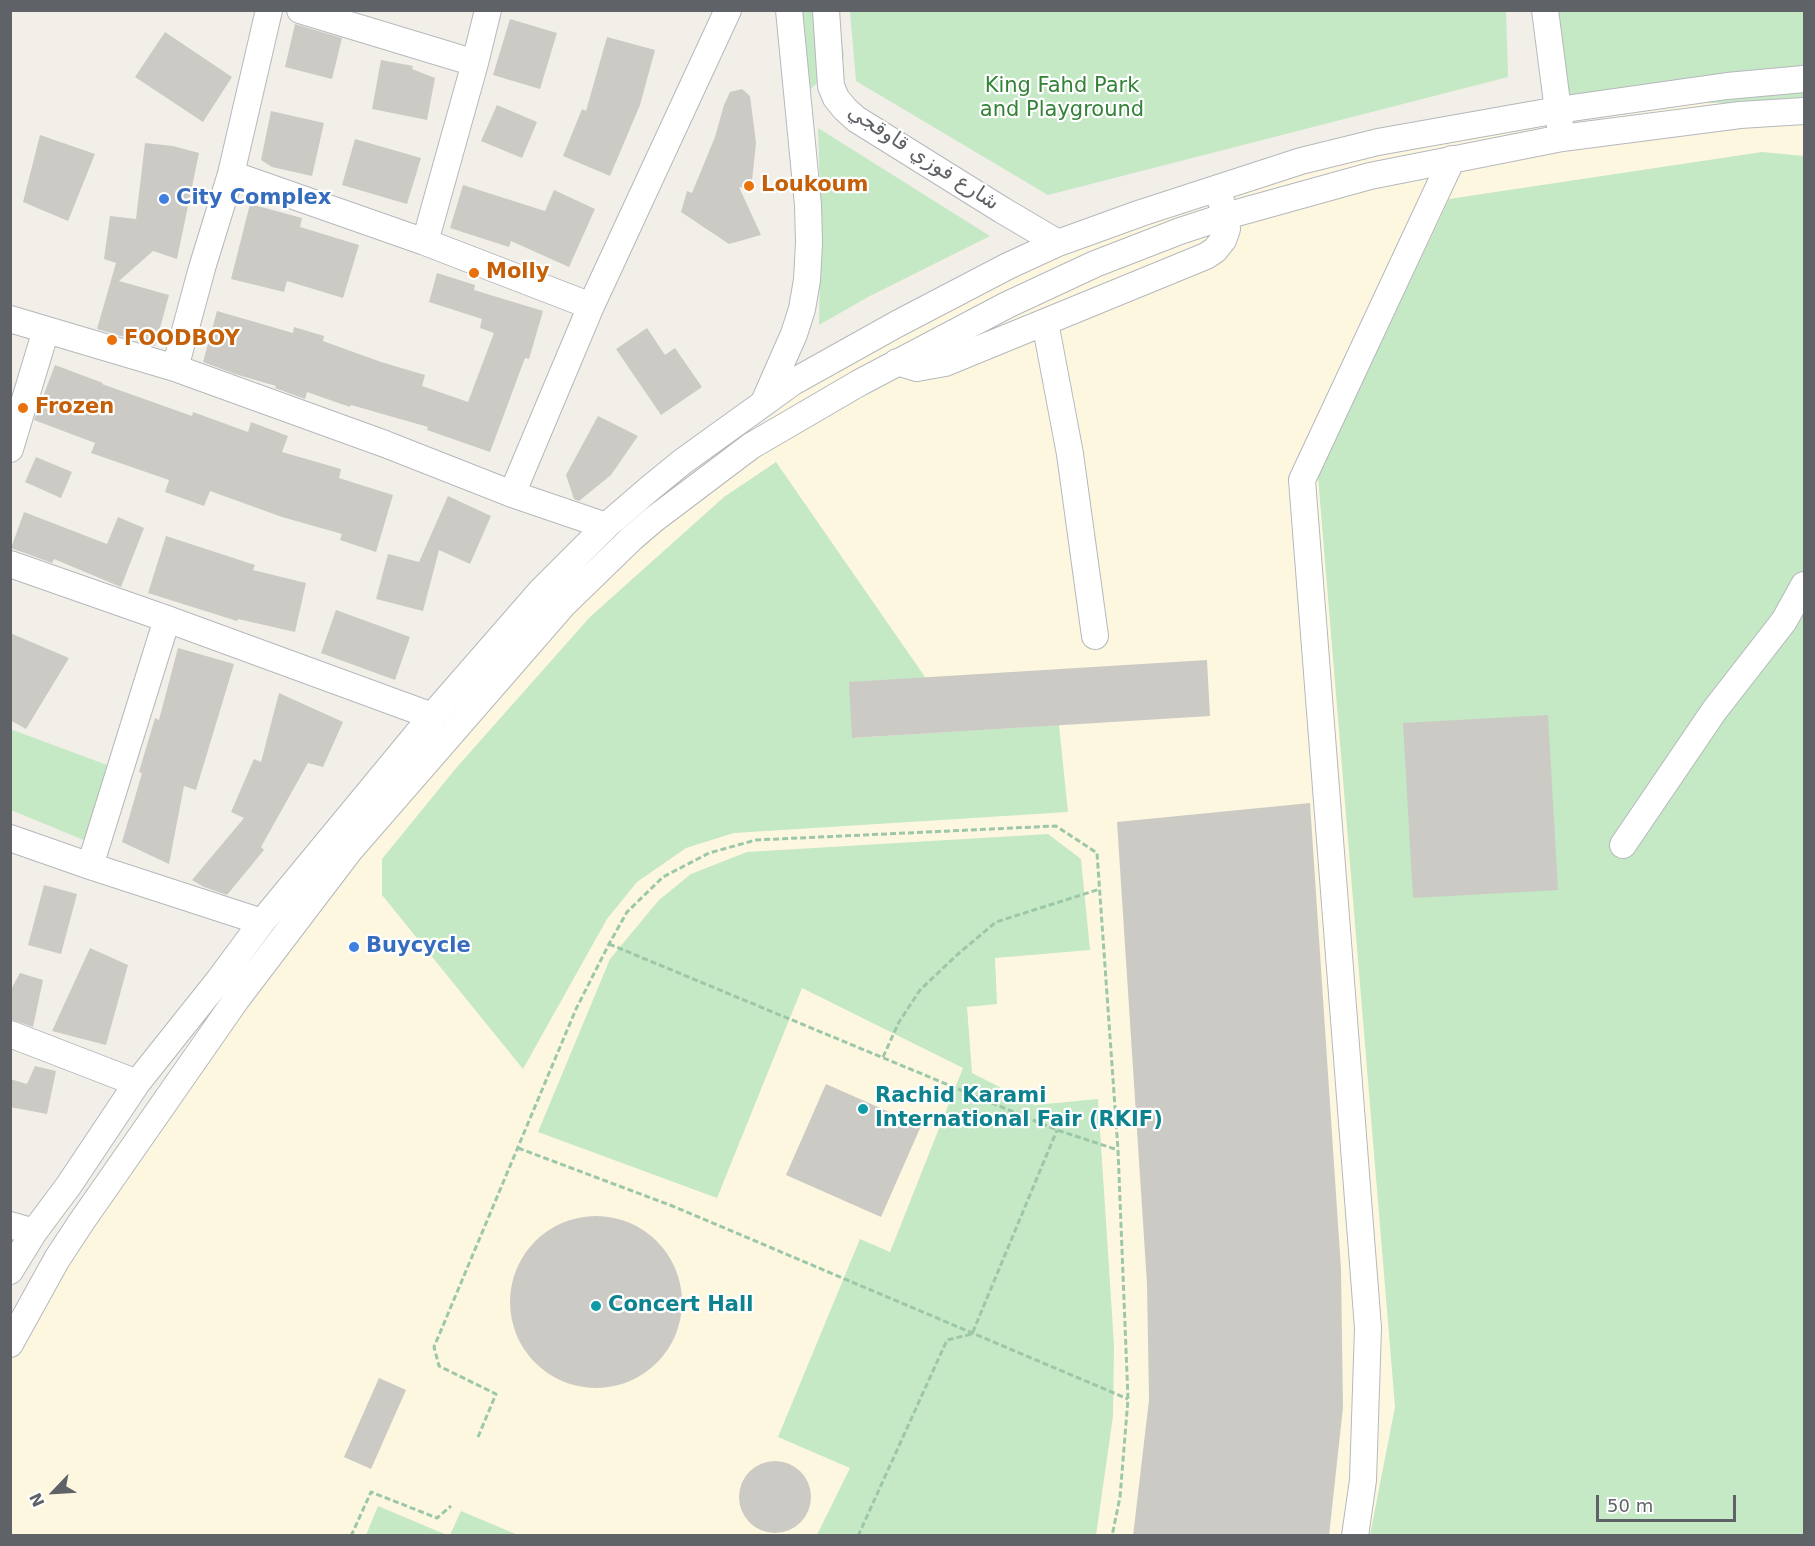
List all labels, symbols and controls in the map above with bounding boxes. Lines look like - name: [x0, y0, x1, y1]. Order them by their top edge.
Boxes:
- park label: King Fahd Park and Playground: [980, 74, 1144, 124]
- street label: شارع فوزي قاوقجي: [843, 100, 1003, 216]
- place label: Loukoum: [761, 173, 868, 199]
- marker: Loukoum: [742, 179, 756, 193]
- place label: City Complex: [176, 186, 331, 212]
- marker: City Complex: [157, 192, 171, 206]
- place label: Molly: [486, 260, 549, 286]
- marker: Molly: [467, 266, 481, 280]
- place label: FOODBOY: [124, 327, 240, 353]
- marker: FOODBOY: [105, 333, 119, 347]
- place label: Frozen: [35, 395, 114, 421]
- marker: Frozen: [16, 401, 30, 415]
- place label: Buycycle: [366, 934, 471, 960]
- marker: Buycycle: [347, 940, 361, 954]
- place label: Rachid Karami International Fair (RKIF): [875, 1084, 1163, 1134]
- marker: Rachid Karami International Fair (RKIF): [856, 1102, 870, 1116]
- place label: Concert Hall: [608, 1293, 753, 1319]
- marker: Concert Hall: [589, 1299, 603, 1313]
- north arrow: [24, 1462, 84, 1522]
- scale bar: [1599, 1483, 1738, 1521]
- text: N: [26, 1490, 49, 1510]
- text: 50 m: [1607, 1495, 1653, 1516]

